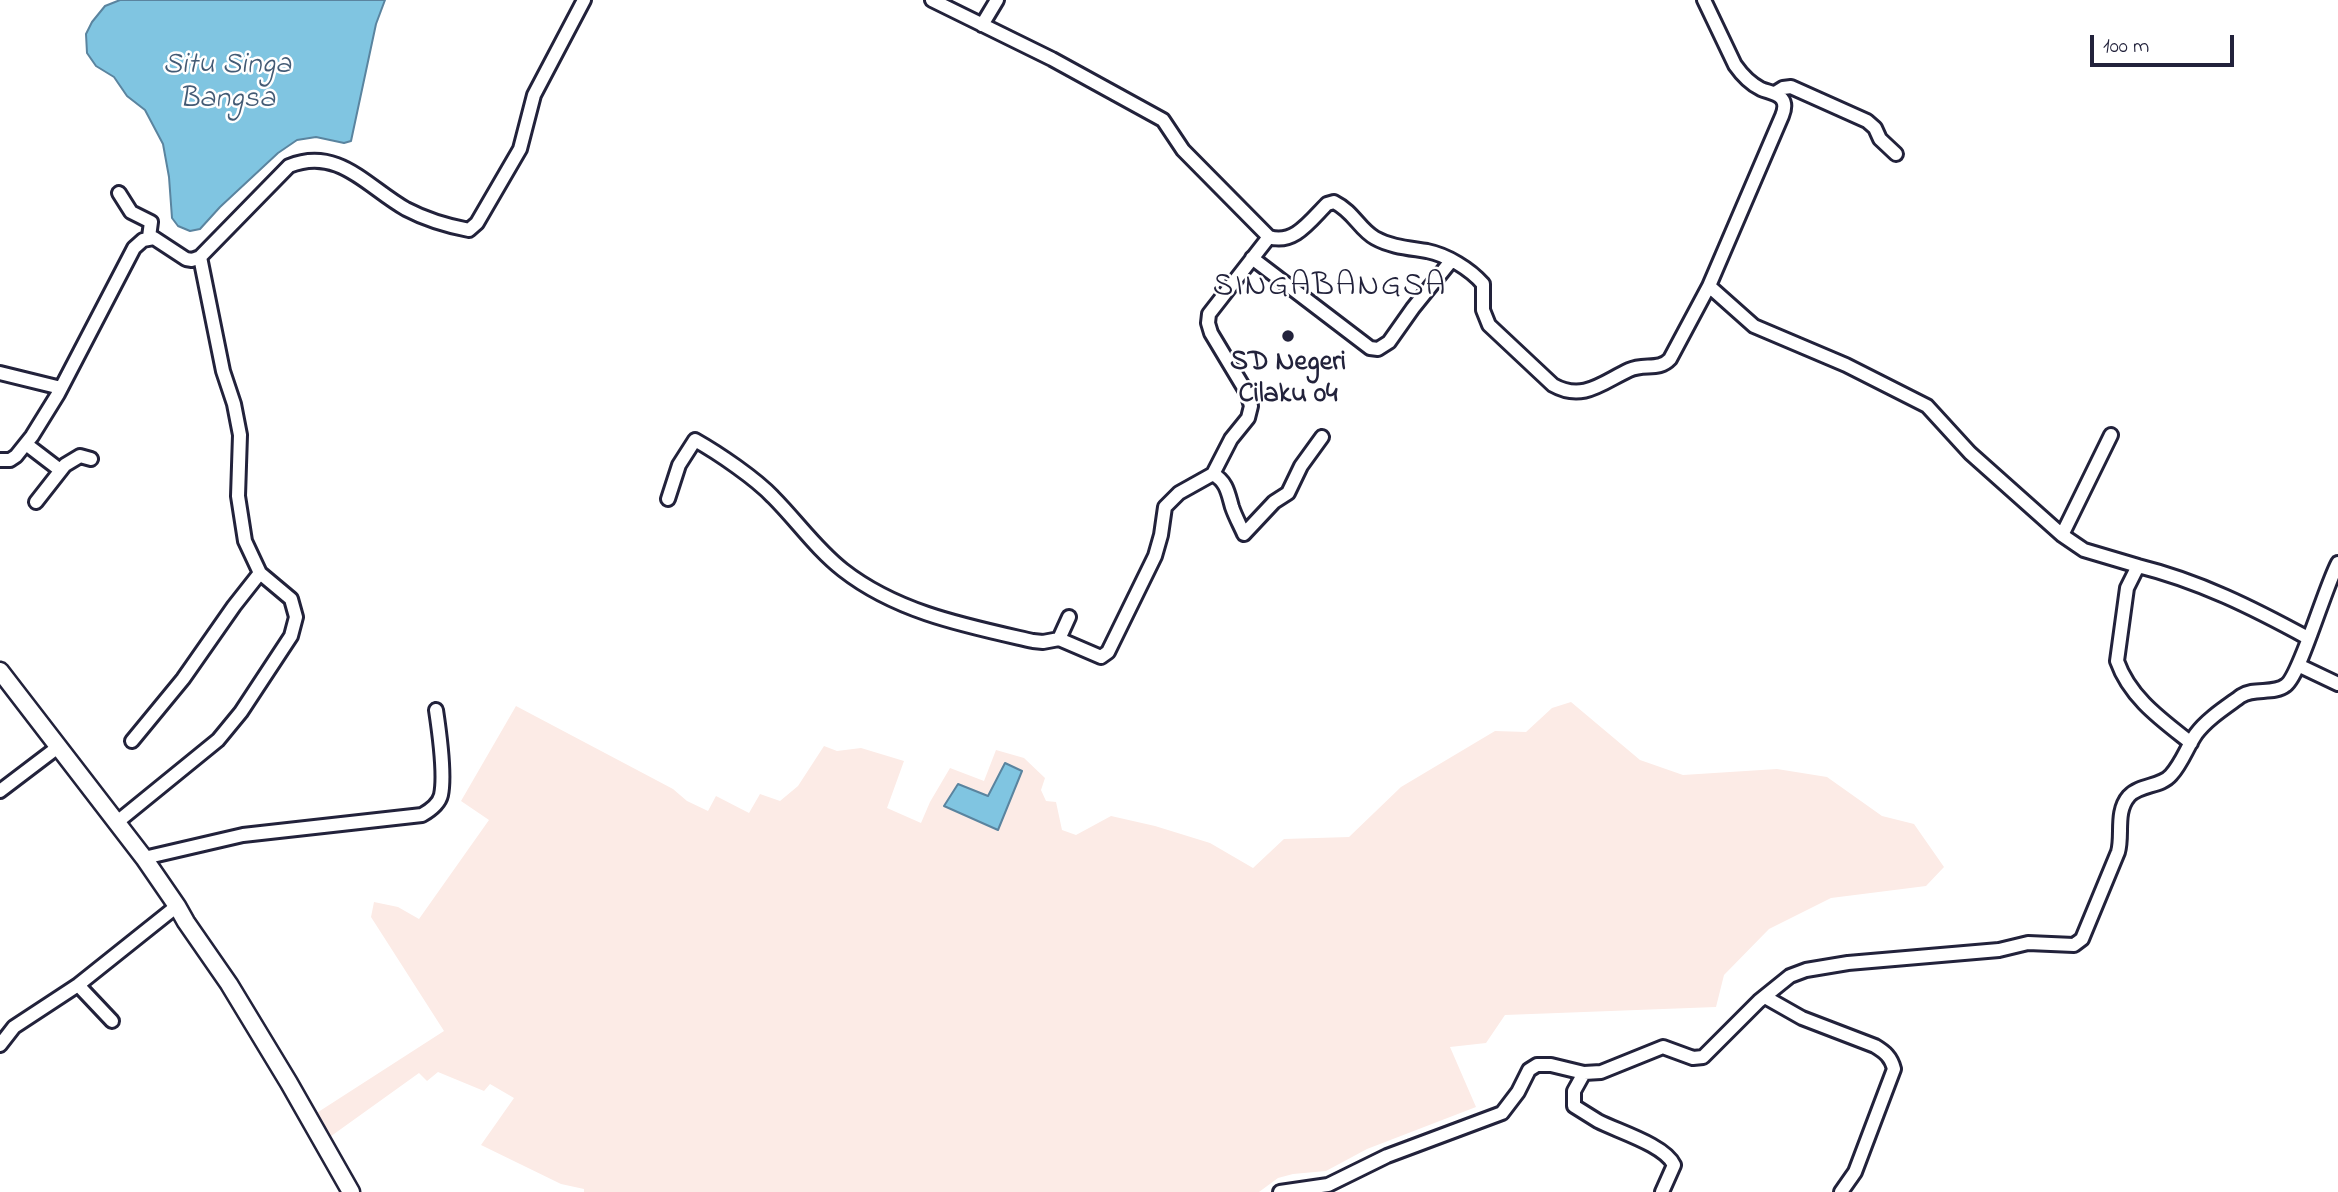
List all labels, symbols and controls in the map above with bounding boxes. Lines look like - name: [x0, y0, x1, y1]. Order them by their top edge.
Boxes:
- scale bar: [2093, 21, 2236, 65]
- text: 100 m: [2103, 32, 2149, 62]
- water label: Situ Singa Bangsa: [163, 49, 291, 119]
- district label: SINGABANGSA: [1214, 270, 1446, 308]
- marker: SD Negeri Cilaku 04: [1280, 328, 1296, 344]
- place label: SD Negeri Cilaku 04: [1230, 347, 1346, 413]

